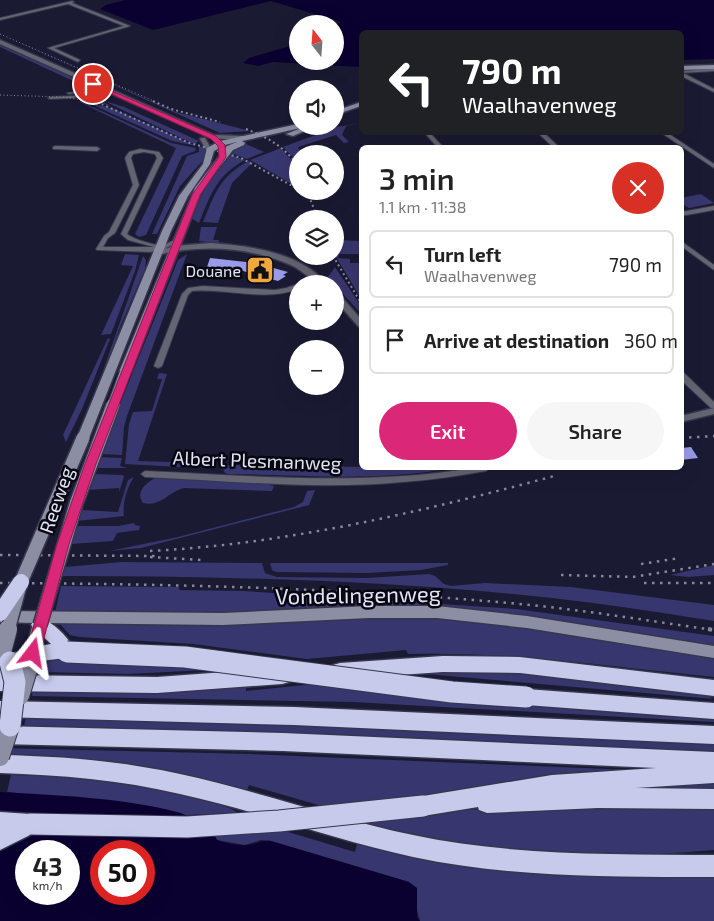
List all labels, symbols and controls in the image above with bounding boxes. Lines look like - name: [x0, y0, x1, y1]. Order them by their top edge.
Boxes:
- north arrow: [289, 15, 344, 70]
- map controls: [289, 15, 344, 395]
- text: 790 m: [462, 49, 562, 91]
- icon: left: [379, 50, 444, 115]
- pin: [72, 63, 114, 105]
- icon: arrive: [79, 70, 107, 98]
- button: sound: [289, 80, 344, 135]
- text: Waalhavenweg: [462, 91, 616, 117]
- button: search: [289, 145, 344, 200]
- text: 3 min: [379, 160, 455, 196]
- button: close: [612, 162, 664, 214]
- text: 1.1 km · 11:38: [379, 197, 466, 216]
- button: layers: [289, 210, 344, 265]
- text: Turn left: [424, 243, 501, 266]
- icon: left: [381, 250, 409, 278]
- text: 790 m: [609, 253, 662, 276]
- public building icon: Douane: [245, 255, 275, 285]
- place label: Douane: [185, 261, 241, 280]
- text: Waalhavenweg: [424, 266, 536, 285]
- button: +: [289, 275, 344, 330]
- icon: arrive: [381, 326, 409, 354]
- text: Arrive at destination: [424, 329, 609, 352]
- text: 360 m: [624, 329, 678, 352]
- button: −: [289, 340, 344, 395]
- button: Exit: [379, 402, 517, 460]
- button: Share: [527, 402, 664, 460]
- street label: Albert Plesmanweg: [172, 446, 342, 474]
- street label: Reeweg: [34, 464, 78, 536]
- street label: Vondelingenweg: [275, 580, 441, 608]
- position arrow: [6, 626, 58, 678]
- speed limit sign: 50: [90, 840, 155, 905]
- text: 43: [32, 851, 63, 881]
- text: km/h: [33, 878, 62, 892]

